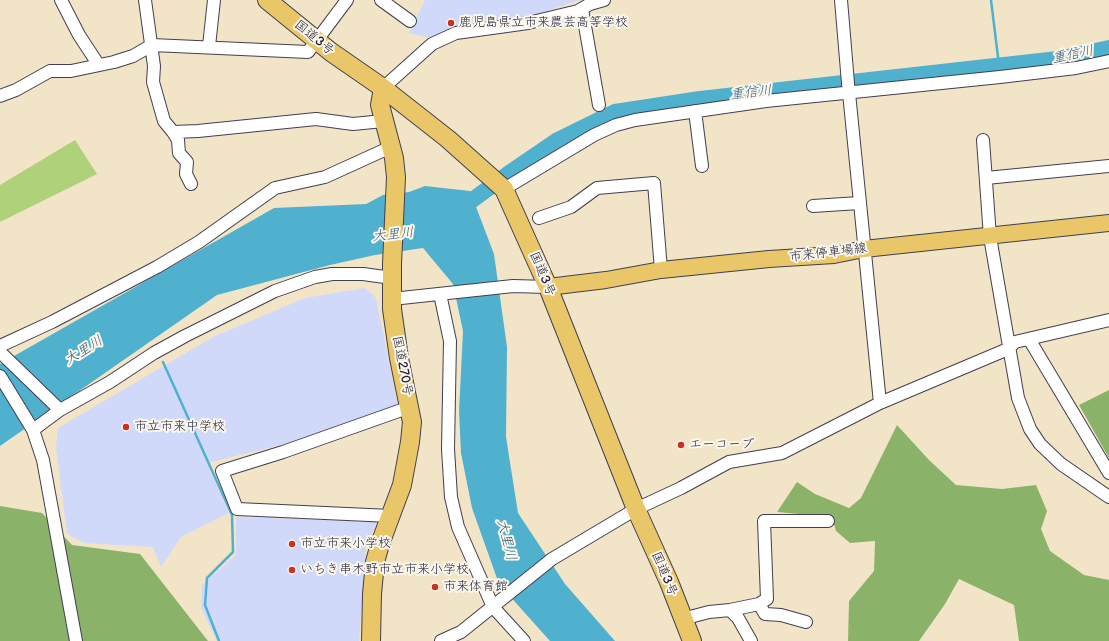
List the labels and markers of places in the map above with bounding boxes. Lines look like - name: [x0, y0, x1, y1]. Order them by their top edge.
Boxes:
- place label: 鹿児島県立市来農芸高等学校: [459, 15, 628, 31]
- marker: 鹿児島県立市来農芸高等学校: [446, 18, 456, 28]
- place label: 市立市来中学校: [134, 419, 225, 435]
- marker: 市立市来中学校: [121, 422, 131, 432]
- place label: エーコープ: [689, 437, 754, 453]
- marker: エーコープ: [676, 440, 686, 450]
- place label: 市立市来小学校: [300, 536, 391, 552]
- marker: 市立市来小学校: [287, 539, 297, 549]
- place label: いちき串木野市立市来小学校: [300, 562, 469, 578]
- marker: いちき串木野市立市来小学校: [287, 565, 297, 575]
- place label: 市来体育館: [443, 579, 508, 595]
- marker: 市来体育館: [430, 582, 440, 592]

